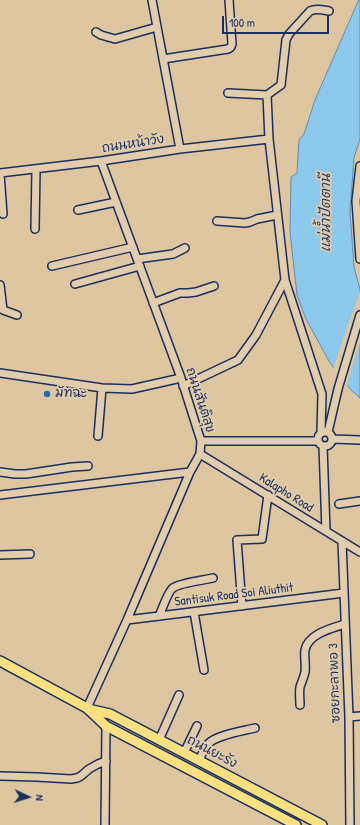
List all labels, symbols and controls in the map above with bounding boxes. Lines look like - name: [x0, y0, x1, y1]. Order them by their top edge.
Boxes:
- scale bar: [224, 8, 331, 34]
- text: 100 m: [229, 14, 255, 31]
- street label: ถนนหน้าวัง: [101, 131, 165, 157]
- water label: แม่น้ำปัตตานี: [318, 174, 334, 252]
- street label: ถนนสันติสุข: [182, 366, 218, 434]
- place label: มัทฉะ: [55, 386, 87, 402]
- marker: มัทฉะ: [42, 389, 52, 399]
- street label: Kalapho Road: [256, 470, 316, 516]
- street label: Santisuk Road Soi Aliuthit: [174, 580, 294, 610]
- street label: ซอยกะลาพอ 3: [326, 643, 344, 723]
- street label: ถนนยะรัง: [184, 732, 240, 772]
- north arrow: [8, 777, 48, 817]
- text: N: [33, 794, 47, 801]

